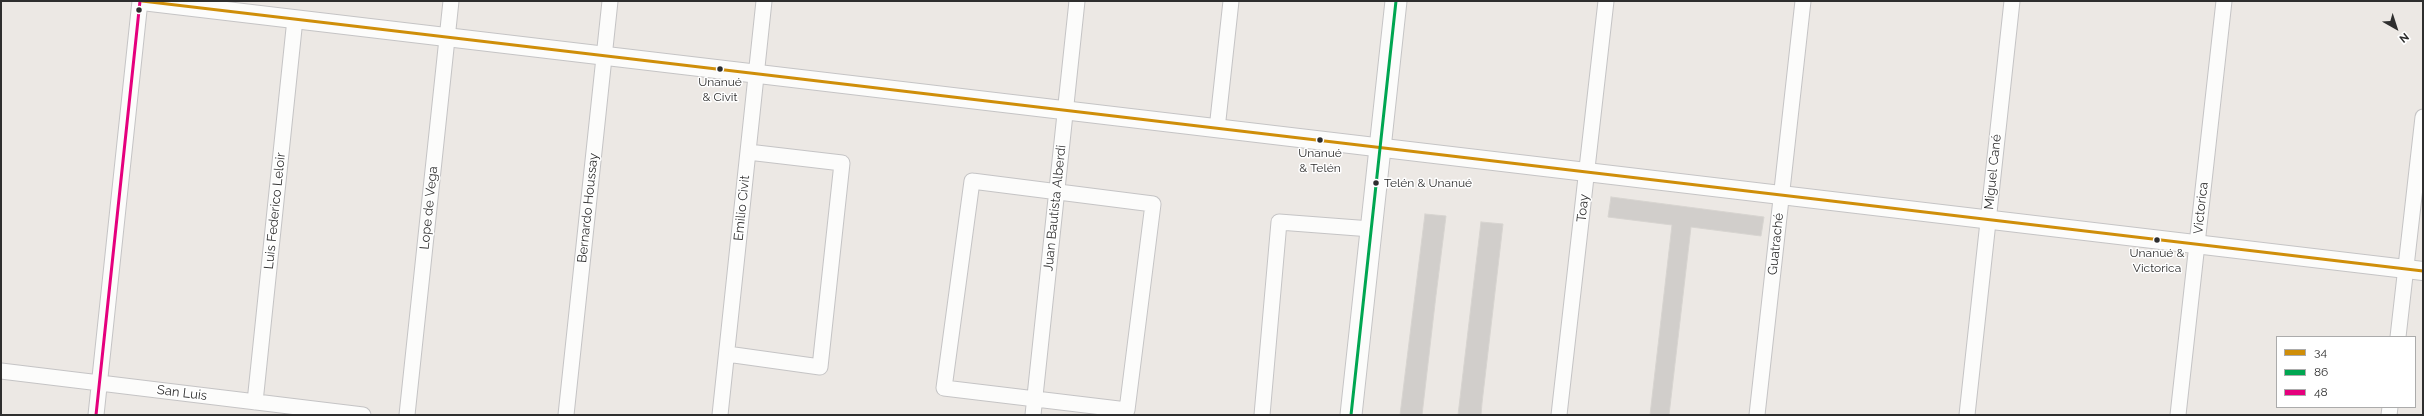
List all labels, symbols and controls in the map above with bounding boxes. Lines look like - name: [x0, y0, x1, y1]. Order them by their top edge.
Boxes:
- unlabelled marker: [134, 5, 144, 15]
- north arrow: [2376, 8, 2416, 48]
- text: N: [2397, 30, 2411, 45]
- marker: Unanué & Civit: [715, 64, 725, 74]
- place label: Unanué & Civit: [698, 75, 742, 103]
- street label: Miguel Cané: [1981, 134, 2005, 210]
- marker: Unanué & Telén: [1315, 135, 1325, 145]
- street label: Juan Bautista Alberdi: [1041, 144, 1069, 272]
- place label: Unanué & Telén: [1298, 146, 1342, 174]
- street label: Luis Federico Leloir: [261, 152, 289, 270]
- street label: Bernardo Houssay: [574, 152, 602, 264]
- street label: Lope de Vega: [417, 165, 441, 251]
- street label: Emilio Civit: [731, 174, 753, 242]
- place label: Telén & Unanué: [1384, 176, 1472, 190]
- marker: Telén & Unanué: [1371, 178, 1381, 188]
- street label: Victorica: [2191, 181, 2211, 235]
- street label: Toay: [1574, 193, 1592, 223]
- street label: Guatraché: [1765, 212, 1787, 276]
- marker: Unanué & Victorica: [2152, 235, 2162, 245]
- place label: Unanué & Victorica: [2130, 246, 2184, 274]
- legend: [2276, 336, 2416, 408]
- text: 34: [2314, 345, 2327, 359]
- text: 86: [2314, 365, 2328, 379]
- street label: San Luis: [156, 382, 208, 404]
- text: 48: [2314, 385, 2328, 399]

